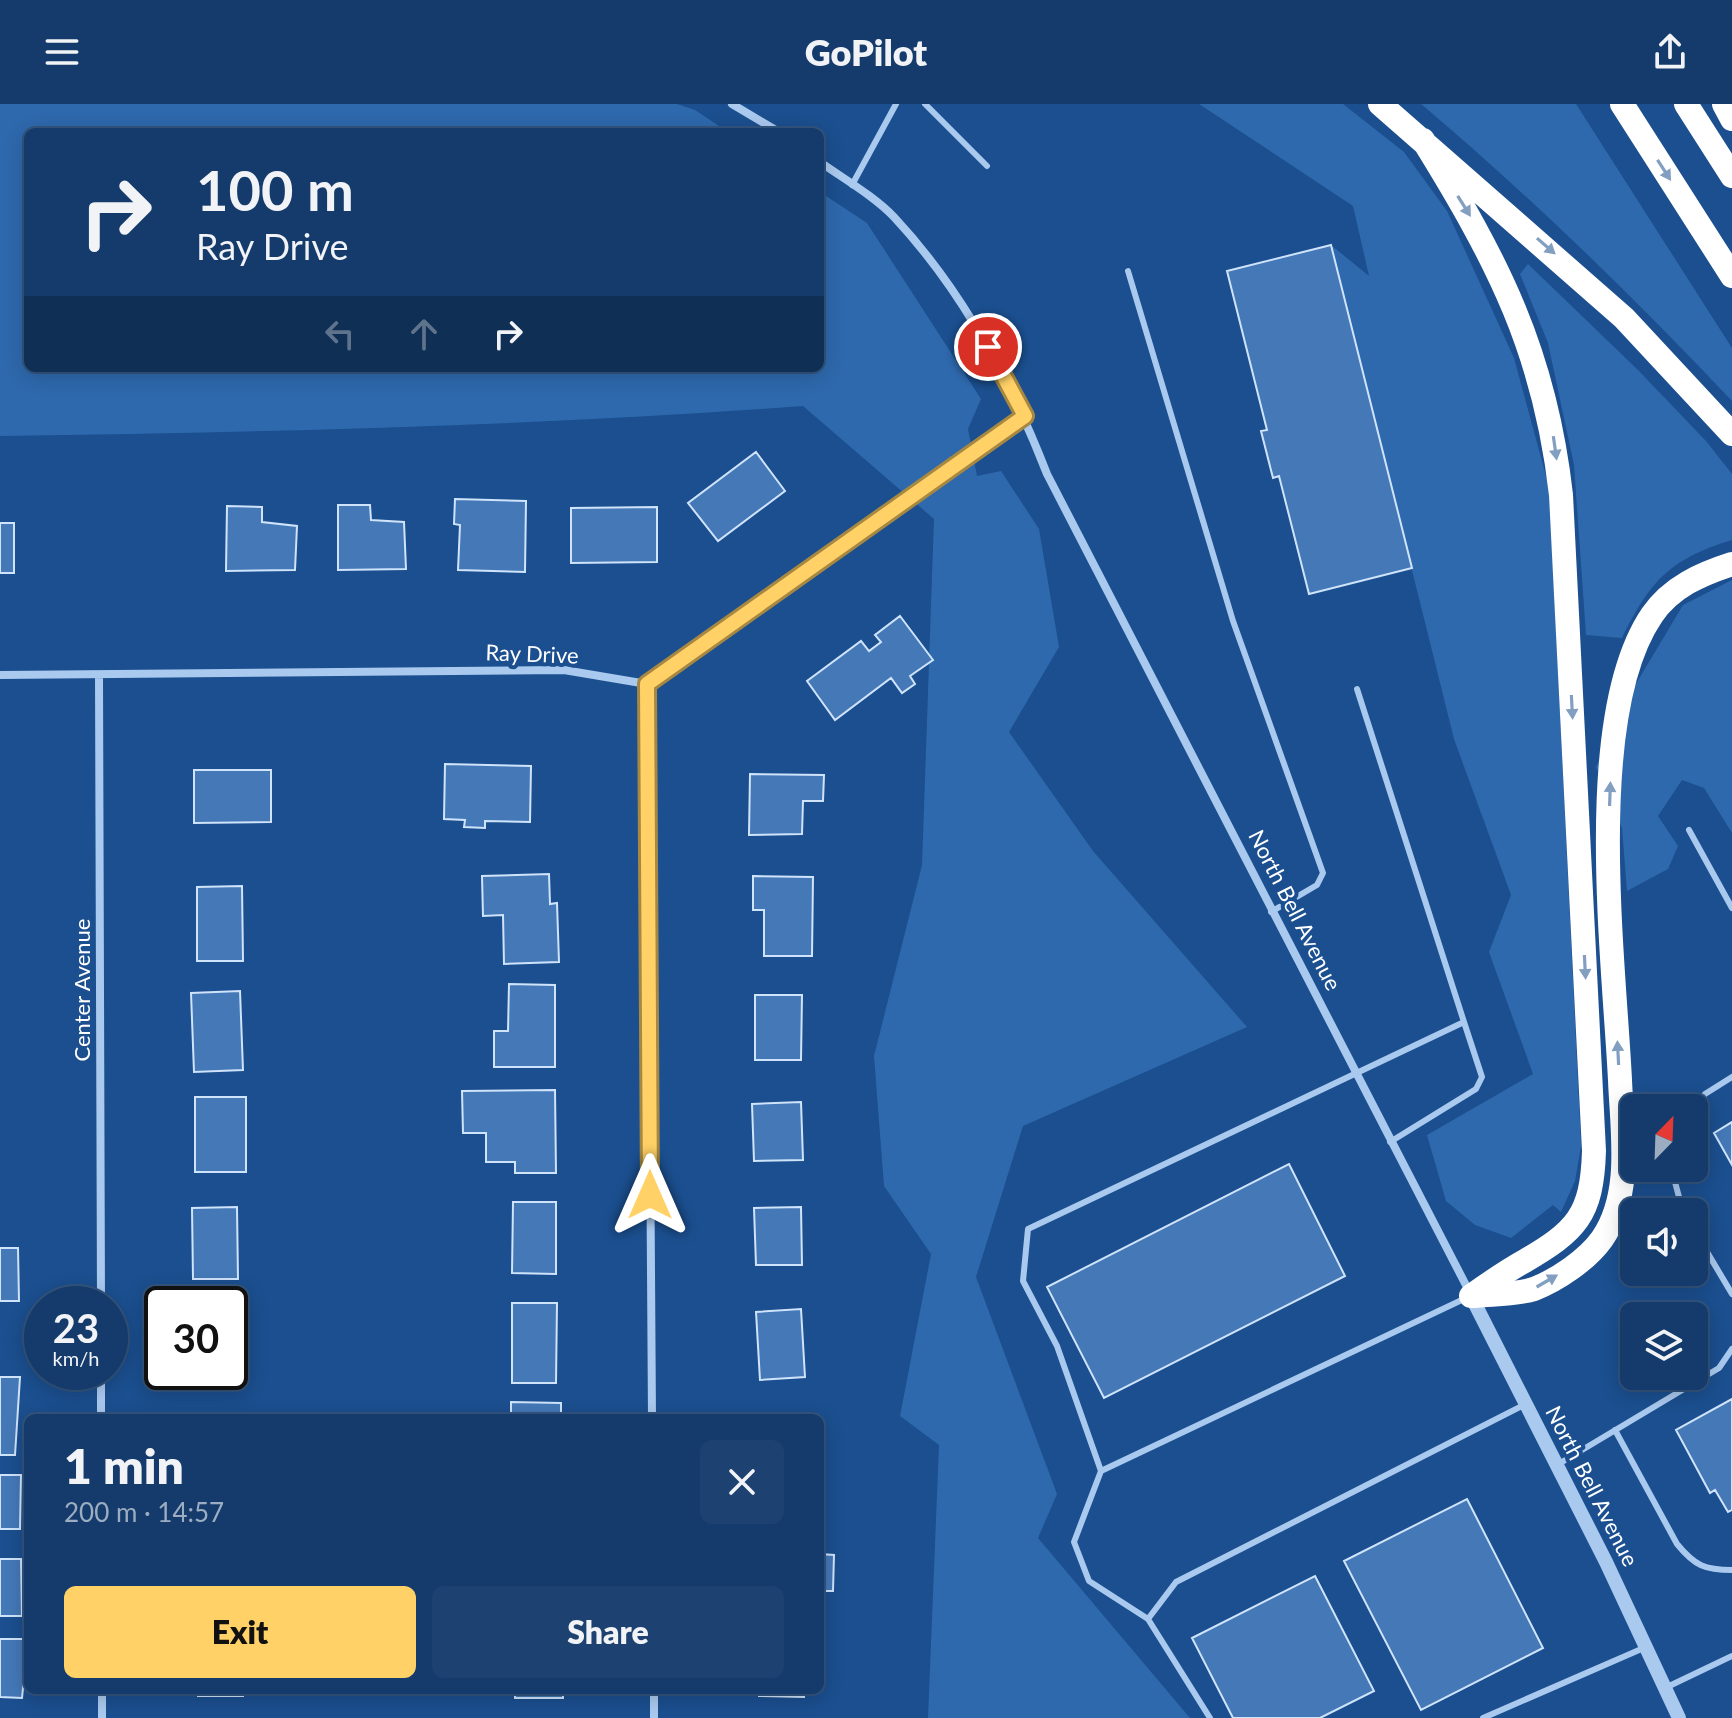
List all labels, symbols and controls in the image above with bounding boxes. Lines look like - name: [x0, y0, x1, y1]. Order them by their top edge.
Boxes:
- icon: menu: [40, 30, 84, 74]
- text: GoPilot: [805, 30, 927, 74]
- icon: share: [1648, 30, 1692, 74]
- text: 100 m: [196, 156, 354, 223]
- one-way arrow: [1657, 159, 1672, 180]
- icon: right: [64, 160, 168, 264]
- one-way arrow: [1457, 195, 1471, 217]
- text: Ray Drive: [196, 224, 348, 268]
- one-way arrow: [1535, 237, 1555, 254]
- icon: left: [318, 312, 362, 356]
- icon: ahead: [402, 312, 446, 356]
- icon: right: [486, 312, 530, 356]
- pin: [954, 313, 1022, 381]
- icon: arrive: [966, 325, 1010, 369]
- one-way arrow: [1549, 436, 1562, 461]
- street label: Ray Drive: [485, 638, 579, 669]
- one-way arrow: [1565, 695, 1578, 720]
- one-way arrow: [1603, 781, 1616, 806]
- street label: North Bell Avenue: [1243, 825, 1348, 995]
- street label: Center Avenue: [68, 919, 95, 1061]
- one-way arrow: [1578, 955, 1591, 980]
- one-way arrow: [1612, 1040, 1625, 1065]
- north arrow: [1620, 1094, 1708, 1182]
- map controls: [1620, 1094, 1708, 1390]
- position arrow: [608, 1153, 692, 1237]
- button: sound: [1620, 1198, 1708, 1286]
- one-way arrow: [1536, 1274, 1558, 1288]
- speed limit sign: 30: [144, 1286, 248, 1390]
- button: layers: [1620, 1302, 1708, 1390]
- text: 23: [53, 1304, 99, 1352]
- text: km/h: [53, 1346, 99, 1370]
- street label: North Bell Avenue: [1540, 1401, 1645, 1571]
- text: 1 min: [64, 1437, 184, 1494]
- button: close: [700, 1440, 784, 1524]
- text: 200 m · 14:57: [64, 1496, 224, 1528]
- button: Exit: [64, 1586, 416, 1678]
- button: Share: [432, 1586, 784, 1678]

